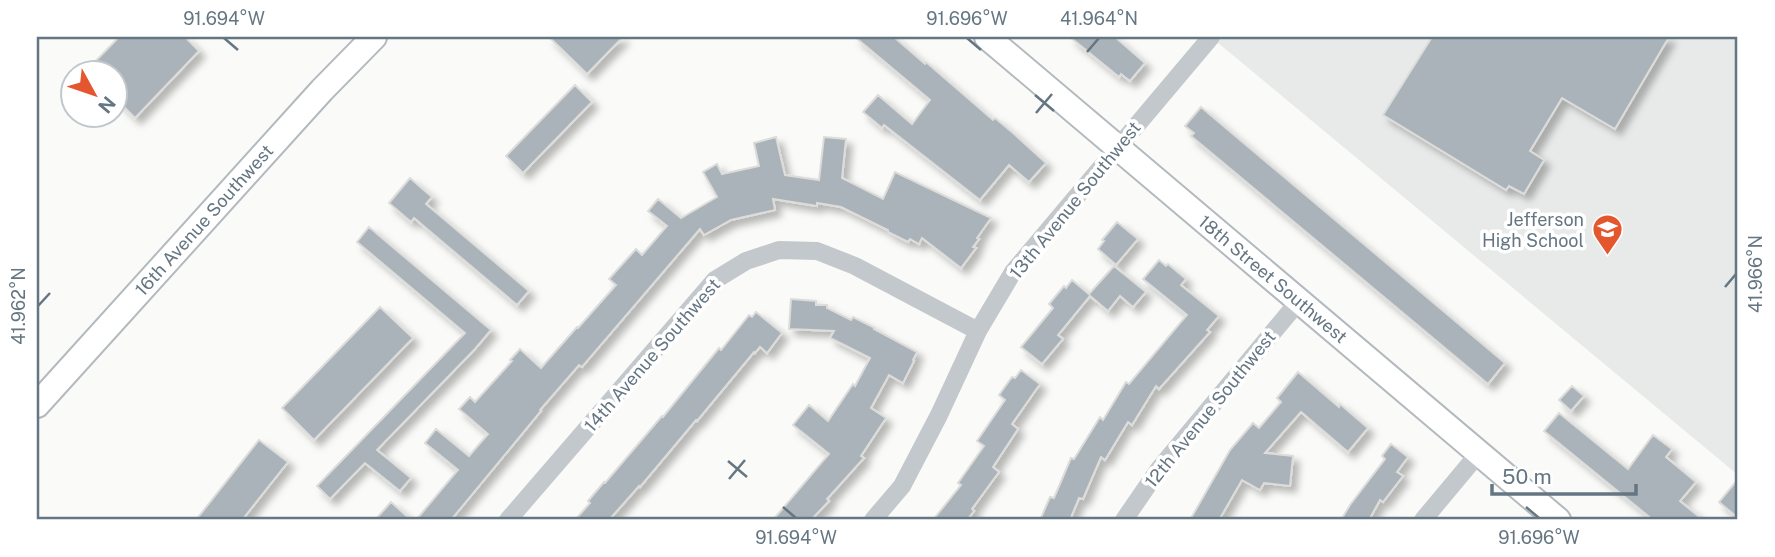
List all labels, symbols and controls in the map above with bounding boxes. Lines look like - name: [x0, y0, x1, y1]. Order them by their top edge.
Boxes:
- text: 91.694°W: [183, 8, 265, 29]
- text: 91.696°W: [926, 8, 1008, 29]
- text: 41.964°N: [1060, 8, 1138, 29]
- north arrow: [60, 60, 130, 130]
- text: N: [94, 92, 120, 118]
- street label: 13th Avenue Southwest: [1005, 117, 1145, 283]
- street label: 16th Avenue Southwest: [131, 140, 277, 300]
- place label: Jefferson High School: [1482, 209, 1584, 251]
- street label: 18th Street Southwest: [1194, 211, 1352, 347]
- school or university icon: Jefferson High School: [1590, 212, 1624, 256]
- text: 41.966°N: [1745, 235, 1766, 313]
- text: 41.962°N: [8, 267, 29, 345]
- street label: 14th Avenue Southwest: [580, 274, 724, 436]
- street label: 12th Avenue Southwest: [1140, 326, 1280, 492]
- scale bar: [1492, 452, 1635, 496]
- text: 50 m: [1502, 464, 1552, 489]
- text: 91.694°W: [755, 527, 837, 548]
- text: 91.696°W: [1498, 527, 1580, 548]

